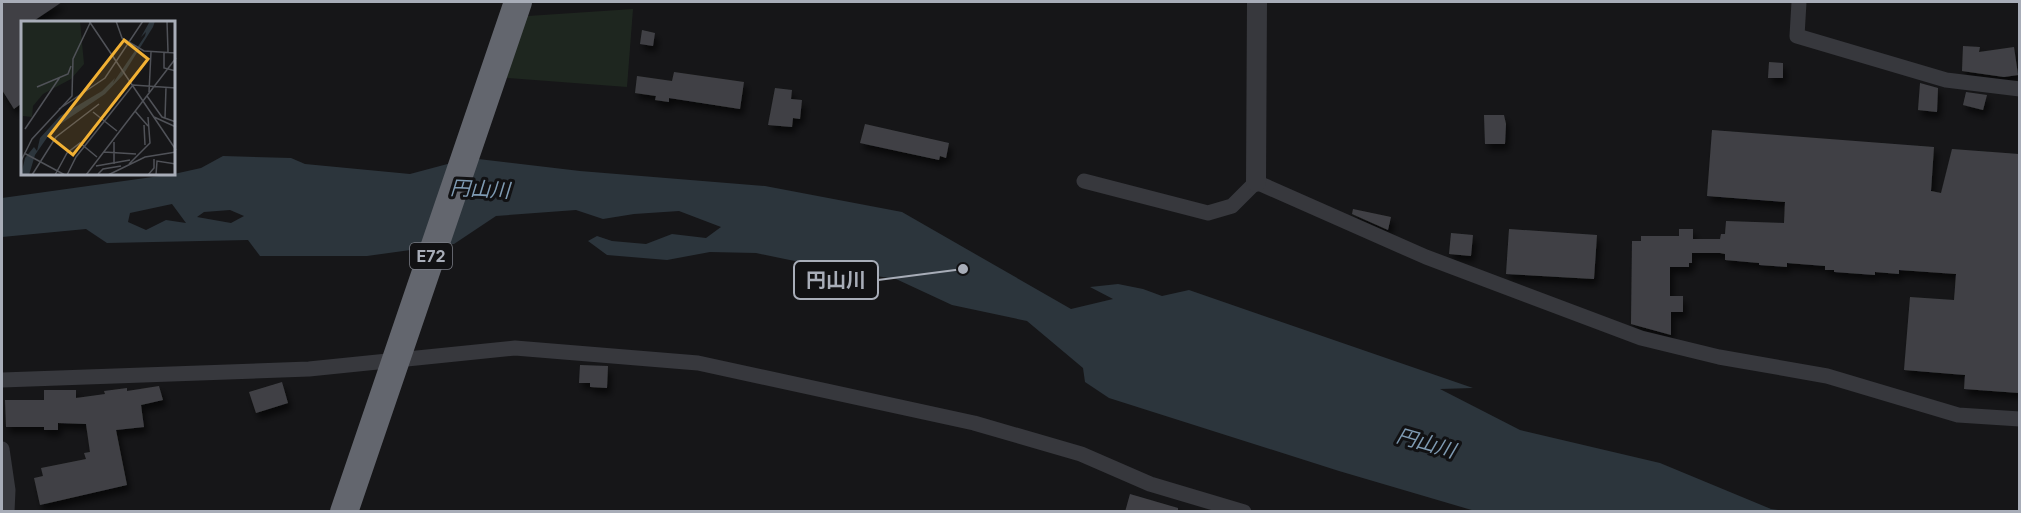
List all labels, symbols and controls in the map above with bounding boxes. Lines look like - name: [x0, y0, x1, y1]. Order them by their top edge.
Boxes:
- inset map: [21, 21, 176, 176]
- water label: 円山川: [449, 175, 513, 203]
- road number: E72: [410, 243, 452, 269]
- callout: 円山川: [794, 261, 878, 299]
- text: 円山川: [806, 268, 866, 292]
- water label: 円山川: [1394, 423, 1460, 463]

